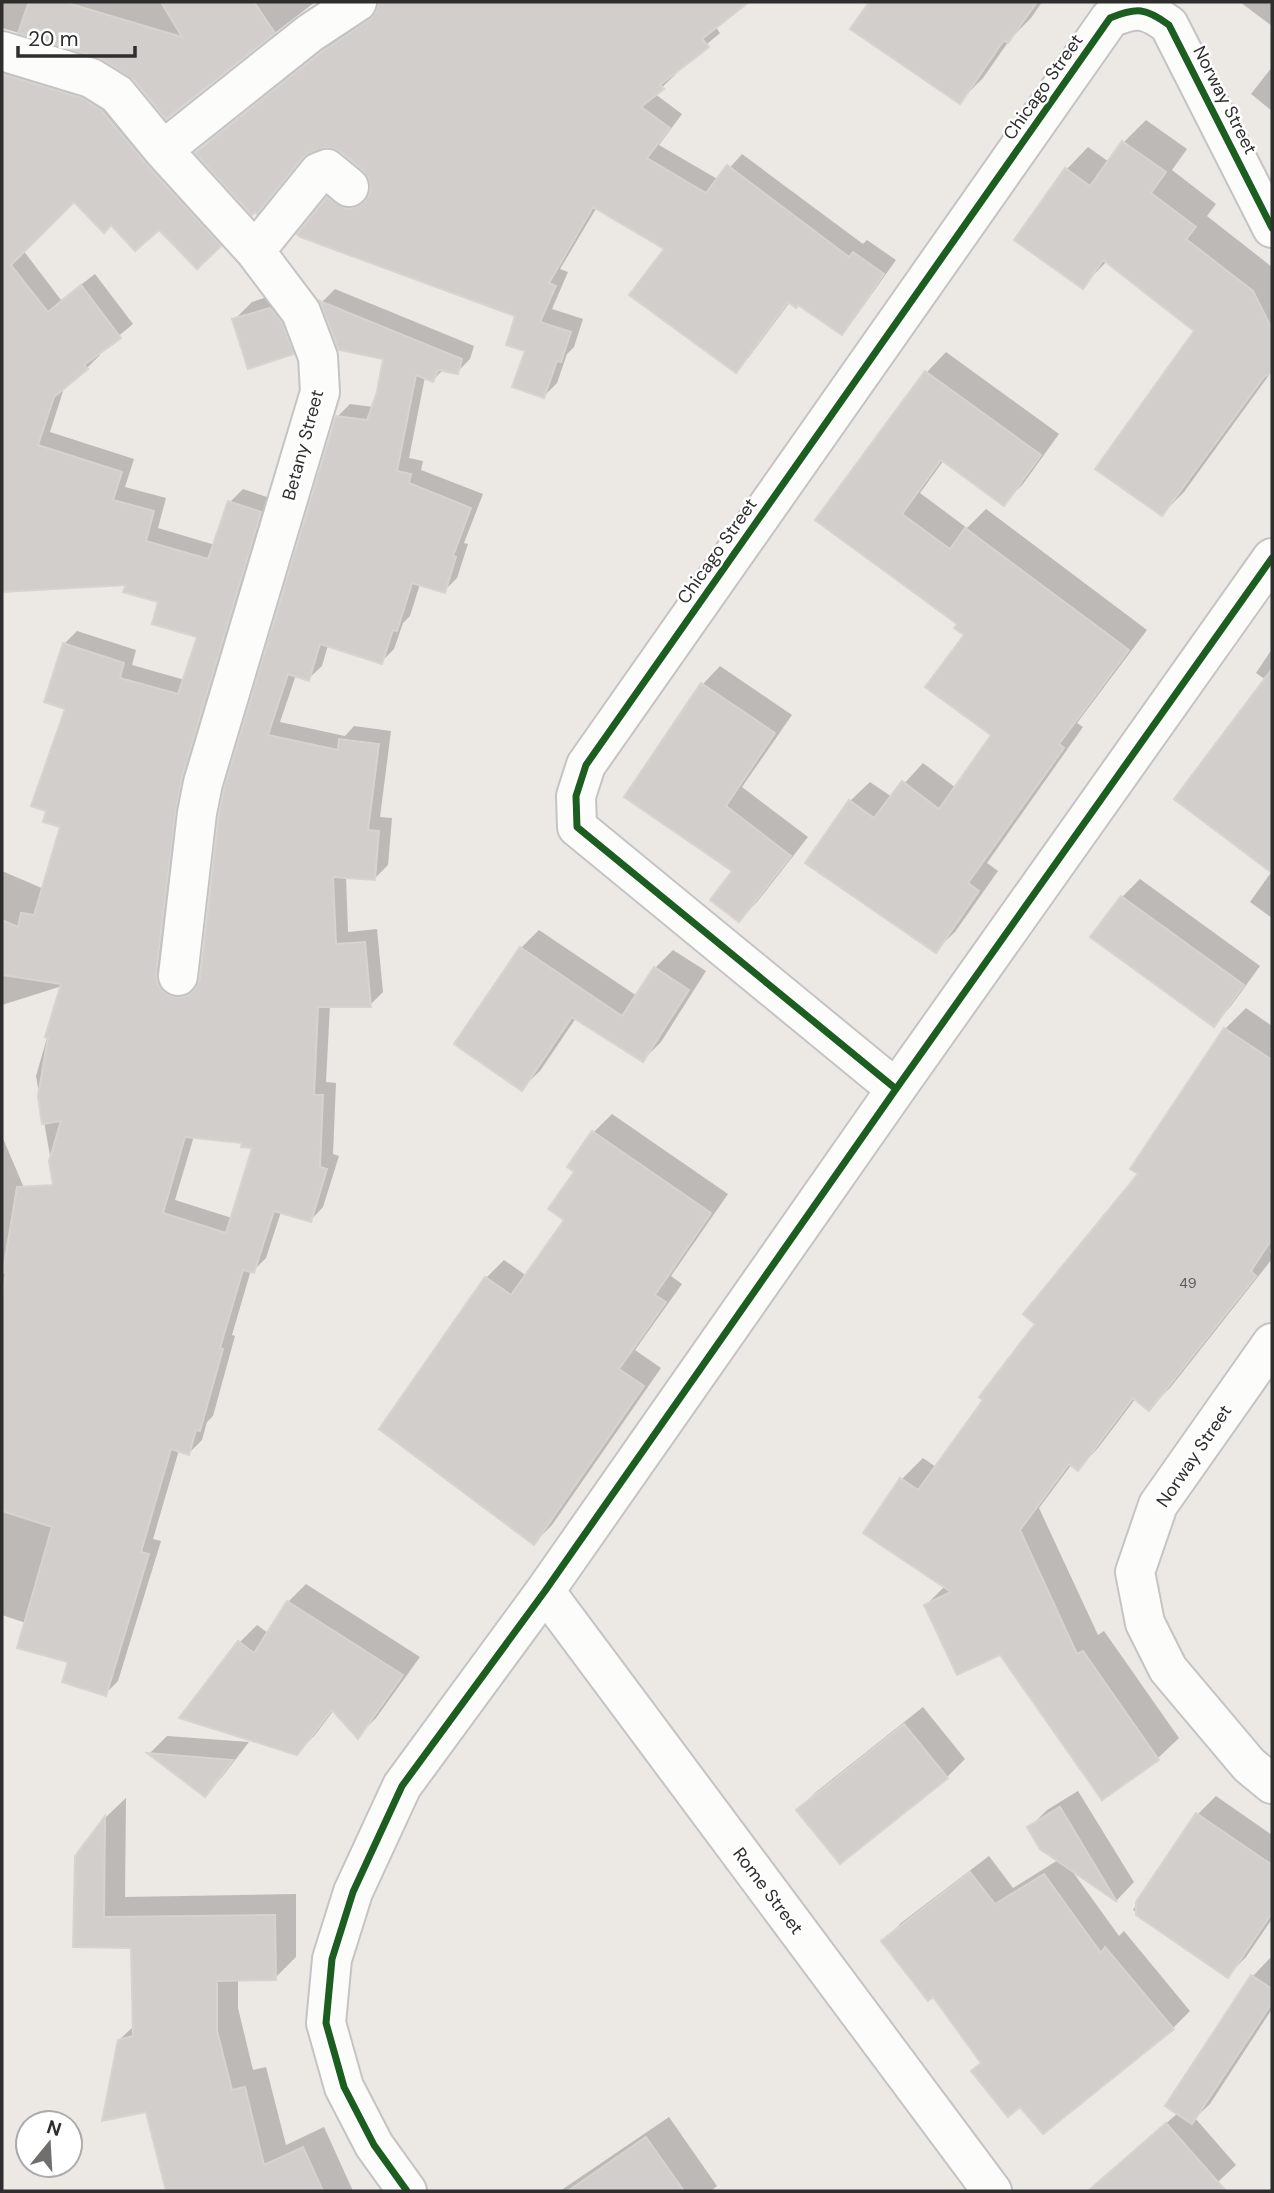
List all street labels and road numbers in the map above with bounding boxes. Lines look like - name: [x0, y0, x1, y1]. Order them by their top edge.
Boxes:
- street label: Chicago Street: [998, 29, 1088, 145]
- street label: Norway Street: [1187, 42, 1263, 158]
- street label: Betany Street: [277, 387, 329, 503]
- street label: Chicago Street: [672, 493, 762, 609]
- street label: Norway Street: [1151, 1400, 1237, 1512]
- street label: Rome Street: [727, 1843, 809, 1939]

